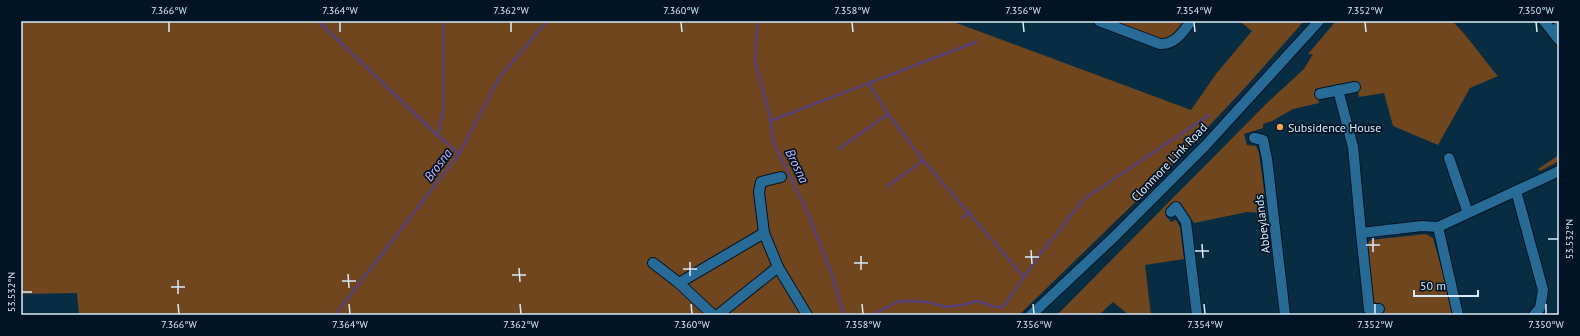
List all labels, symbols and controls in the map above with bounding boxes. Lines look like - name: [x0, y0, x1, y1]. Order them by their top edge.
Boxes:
- text: 7.366°W: [151, 4, 187, 17]
- text: 7.364°W: [322, 4, 358, 17]
- text: 7.362°W: [493, 4, 529, 17]
- text: 7.360°W: [663, 4, 699, 17]
- text: 7.358°W: [834, 4, 870, 17]
- text: 7.356°W: [1005, 4, 1041, 17]
- text: 7.354°W: [1176, 4, 1212, 17]
- text: 7.352°W: [1347, 4, 1383, 17]
- text: 7.350°W: [1518, 4, 1554, 17]
- street label: Clonmore Link Road: [1128, 120, 1210, 204]
- place label: Subsidence House: [1288, 120, 1381, 135]
- marker: Subsidence House: [1275, 122, 1285, 132]
- water label: Brosna: [420, 145, 456, 185]
- water label: Brosna: [781, 146, 813, 187]
- street label: Abbeylands: [1251, 194, 1273, 254]
- text: 53.532°N: [1563, 219, 1576, 259]
- text: 53.532°N: [5, 272, 18, 312]
- scale bar: [1414, 272, 1478, 298]
- text: 50 m: [1420, 278, 1446, 293]
- text: 7.366°W: [161, 318, 197, 331]
- text: 7.364°W: [332, 318, 368, 331]
- text: 7.362°W: [503, 318, 539, 331]
- text: 7.360°W: [674, 318, 710, 331]
- text: 7.358°W: [845, 318, 881, 331]
- text: 7.356°W: [1016, 318, 1052, 331]
- text: 7.354°W: [1187, 318, 1223, 331]
- text: 7.352°W: [1357, 318, 1393, 331]
- text: 7.350°W: [1528, 318, 1564, 331]

